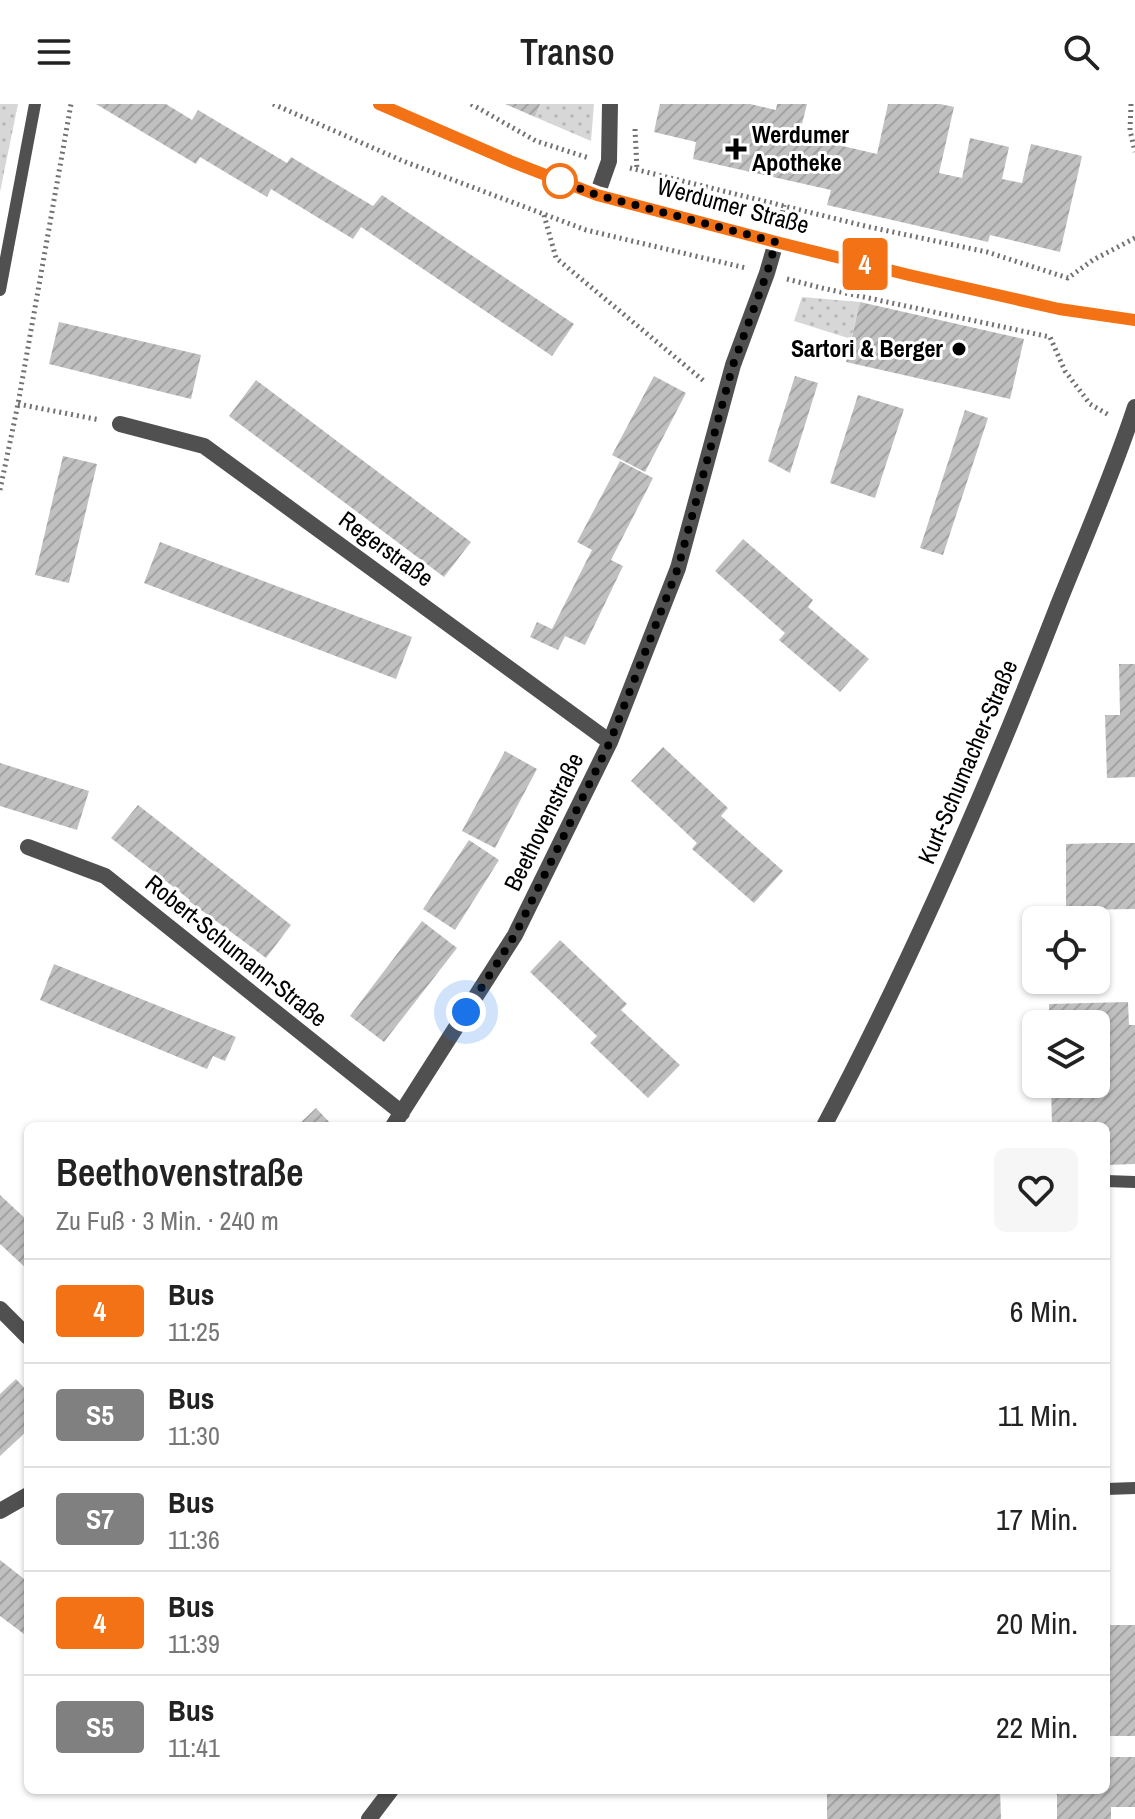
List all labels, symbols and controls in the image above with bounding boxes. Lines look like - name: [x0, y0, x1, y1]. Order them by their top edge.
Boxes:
- text: Transo: [520, 28, 615, 76]
- icon: menu: [32, 30, 76, 74]
- icon: search: [1059, 30, 1103, 74]
- place label: Werdumer Apotheke: [752, 118, 849, 178]
- marker: Werdumer Apotheke: [727, 140, 745, 158]
- unlabelled marker: [543, 164, 577, 198]
- street label: Werdumer Straße: [654, 169, 813, 241]
- line badge: 4: [839, 238, 891, 290]
- text: 4: [859, 245, 871, 283]
- place label: Sartori & Berger: [791, 332, 943, 364]
- marker: Sartori & Berger: [950, 340, 968, 358]
- street label: Regerstraße: [333, 503, 440, 593]
- street label: Kurt-Schumacher-Straße: [910, 655, 1025, 869]
- street label: Beethovenstraße: [496, 747, 590, 896]
- street label: Robert-Schumann-Straße: [139, 867, 334, 1034]
- map controls: [1022, 906, 1110, 1098]
- button: locate: [1022, 906, 1110, 994]
- your location: [446, 992, 486, 1032]
- button: layers: [1022, 1010, 1110, 1098]
- text: Beethovenstraße: [56, 1147, 304, 1198]
- button: heart: [994, 1148, 1078, 1232]
- text: Zu Fuß · 3 Min. · 240 m: [56, 1203, 279, 1238]
- text: Bus: [168, 1274, 214, 1314]
- text: 6 Min.: [1010, 1291, 1078, 1331]
- text: 4: [94, 1292, 106, 1330]
- text: 11:25: [168, 1314, 220, 1349]
- text: Bus: [168, 1378, 214, 1418]
- text: 11 Min.: [998, 1395, 1078, 1435]
- text: S5: [86, 1396, 114, 1434]
- text: 11:30: [168, 1418, 220, 1453]
- text: Bus: [168, 1482, 214, 1522]
- text: 17 Min.: [996, 1499, 1078, 1539]
- text: S7: [86, 1500, 114, 1538]
- text: 11:36: [168, 1522, 220, 1557]
- text: Bus: [168, 1586, 214, 1626]
- text: 20 Min.: [996, 1603, 1078, 1643]
- text: 4: [94, 1604, 106, 1642]
- text: 11:39: [168, 1626, 220, 1661]
- text: Bus: [168, 1690, 214, 1730]
- text: 22 Min.: [996, 1707, 1078, 1747]
- text: S5: [86, 1708, 114, 1746]
- text: 11:41: [168, 1730, 220, 1765]

